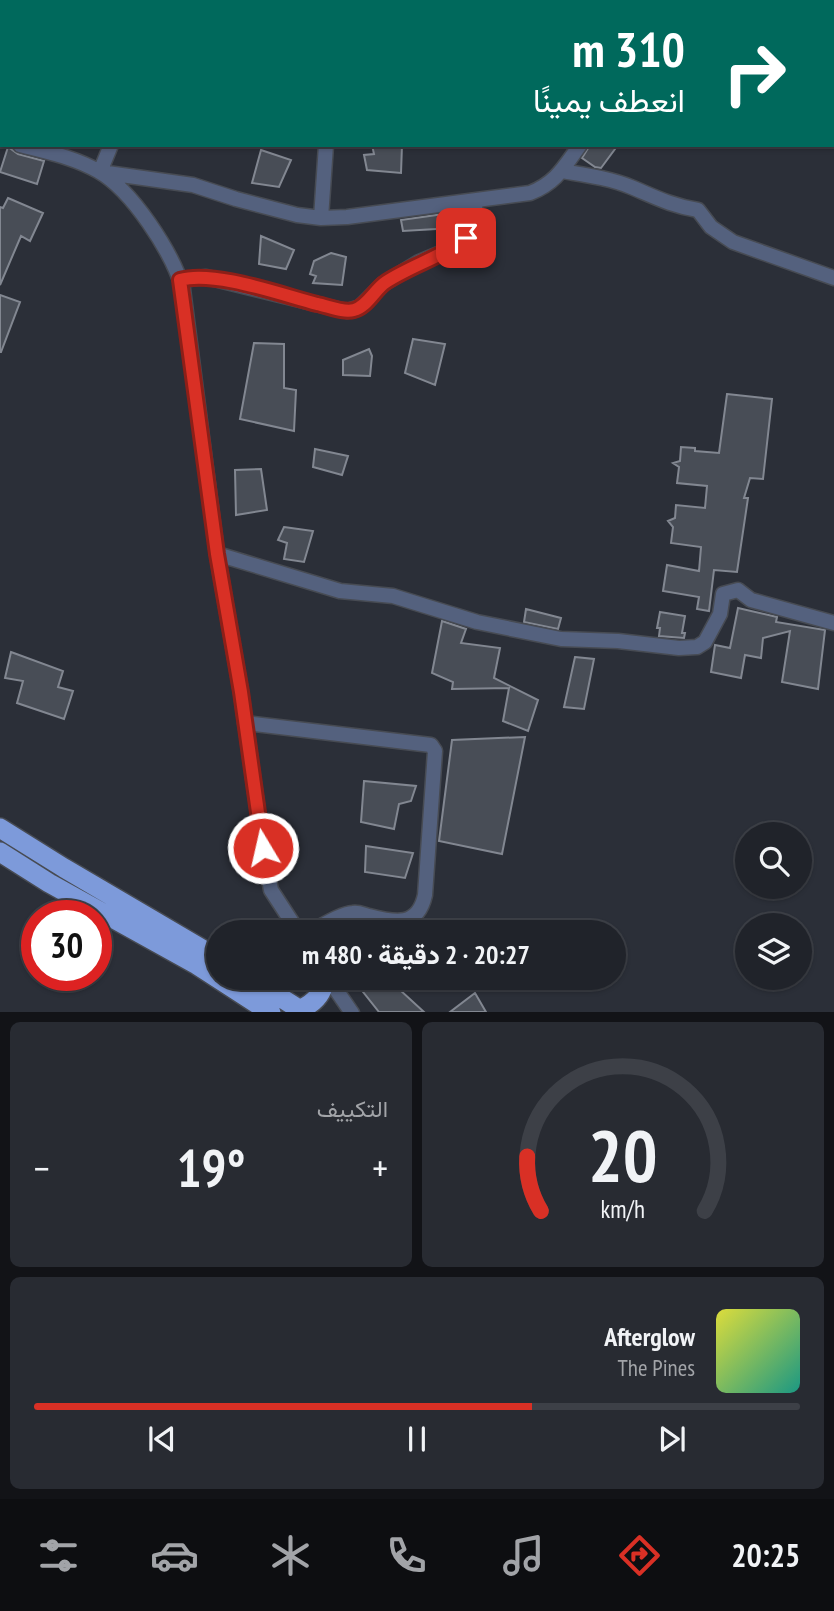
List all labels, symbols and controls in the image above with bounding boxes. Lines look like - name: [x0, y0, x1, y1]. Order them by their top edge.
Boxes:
- text: 310 m: [572, 17, 685, 81]
- icon: right: [709, 28, 800, 119]
- text: انعطف يمينًا: [533, 79, 685, 121]
- pin: [436, 208, 496, 268]
- icon: arrive: [447, 219, 485, 257]
- position arrow: [226, 811, 300, 885]
- map controls: [735, 822, 812, 990]
- button: search: [735, 822, 812, 899]
- speed limit sign: 30: [21, 900, 112, 991]
- button: layers: [735, 913, 812, 990]
- text: 20:27 · 2 دقيقة · 480 m: [302, 938, 530, 971]
- text: التكييف: [317, 1094, 388, 1123]
- text: 20: [588, 1107, 658, 1201]
- text: 19°: [177, 1134, 245, 1201]
- text: −: [34, 1143, 50, 1192]
- text: +: [372, 1143, 388, 1192]
- text: km/h: [601, 1192, 645, 1224]
- text: Afterglow: [604, 1320, 695, 1353]
- text: The Pines: [617, 1353, 695, 1382]
- icon: previous: [143, 1420, 181, 1458]
- icon: pause: [398, 1420, 436, 1458]
- icon: next: [653, 1420, 691, 1458]
- icon: filters: [34, 1531, 83, 1580]
- icon: car: [150, 1531, 199, 1580]
- icon: climate: [266, 1531, 315, 1580]
- icon: phone: [382, 1531, 431, 1580]
- icon: music: [499, 1531, 548, 1580]
- icon: directions: [615, 1531, 664, 1580]
- text: 20:25: [731, 1534, 800, 1576]

